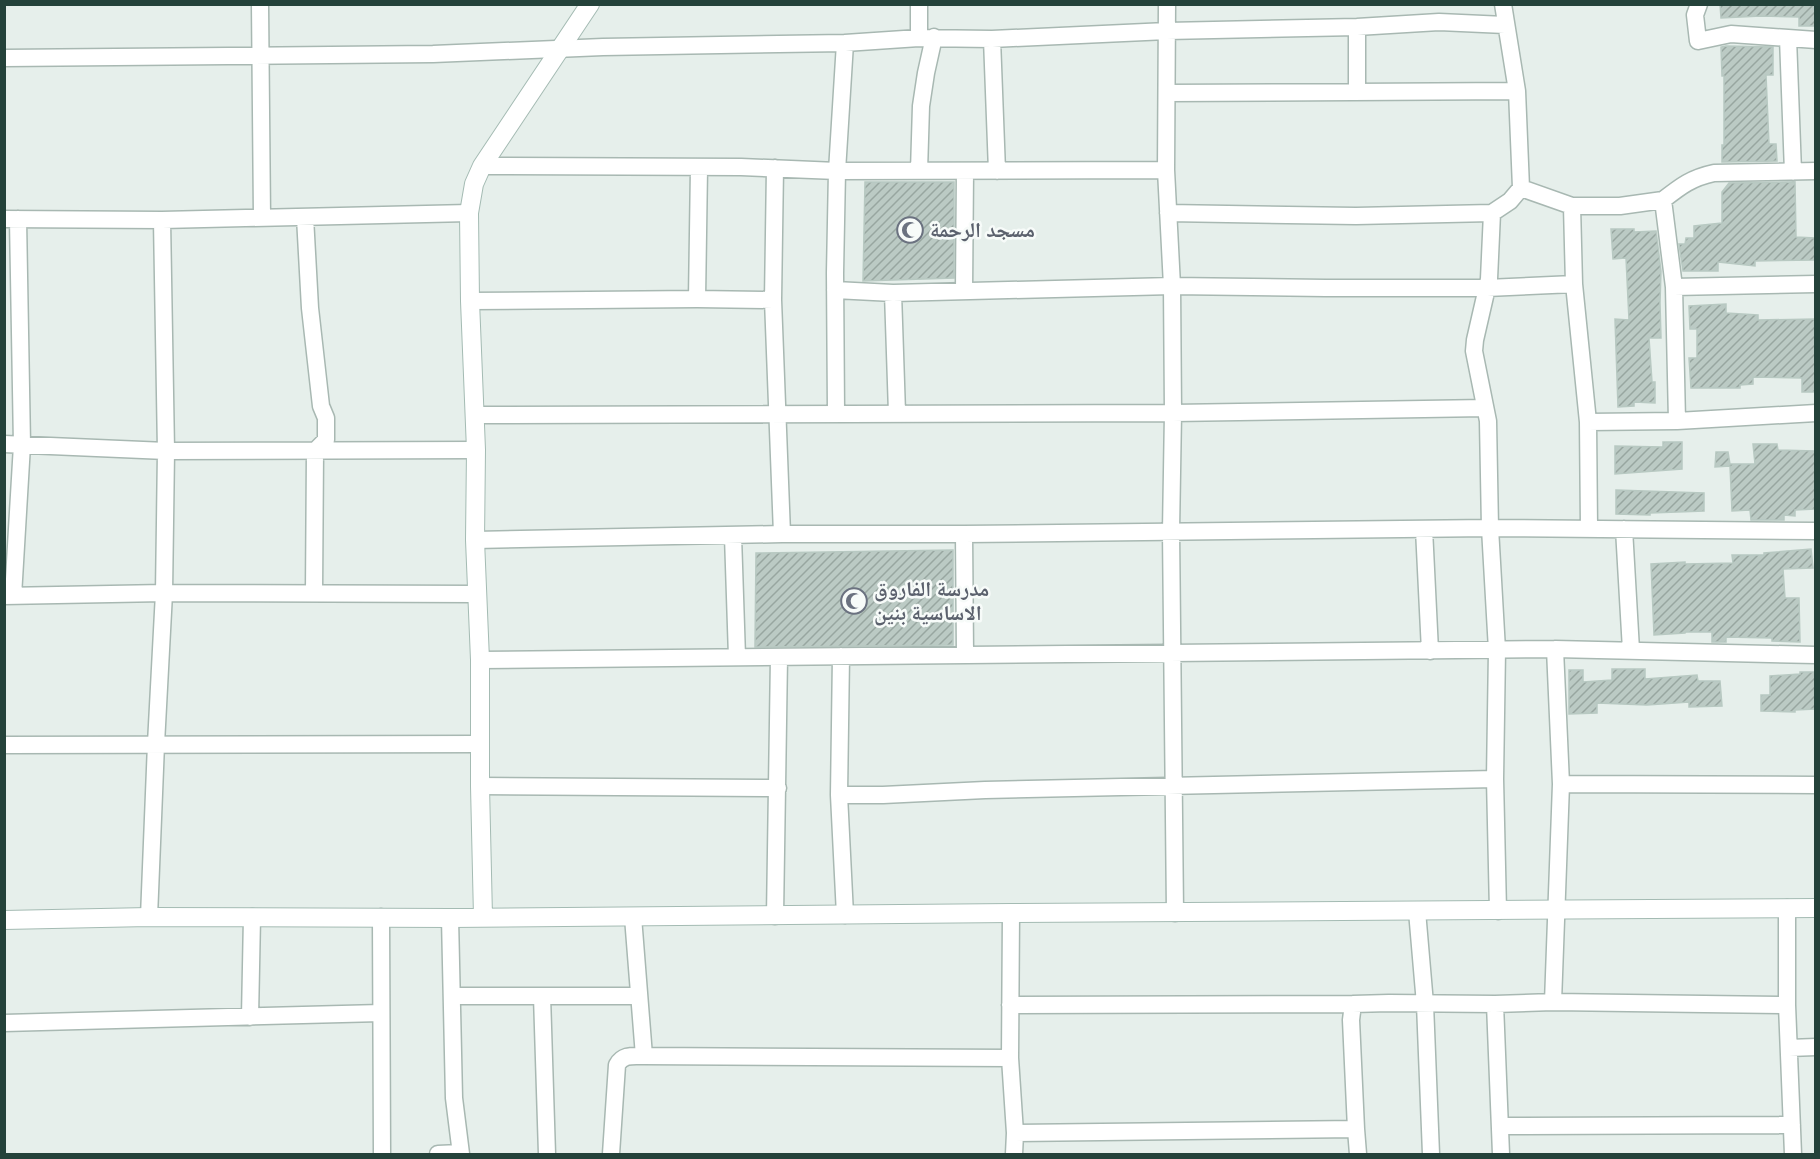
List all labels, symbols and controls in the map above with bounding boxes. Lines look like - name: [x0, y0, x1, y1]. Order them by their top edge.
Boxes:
- mosque icon: مسجد الرحمة: [895, 215, 925, 245]
- place label: مسجد الرحمة: [930, 218, 1035, 243]
- place label: مدرسة الفاروق الاساسية بنين: [874, 577, 989, 626]
- mosque icon: مدرسة الفاروق الاساسية بنين: [839, 586, 869, 616]

